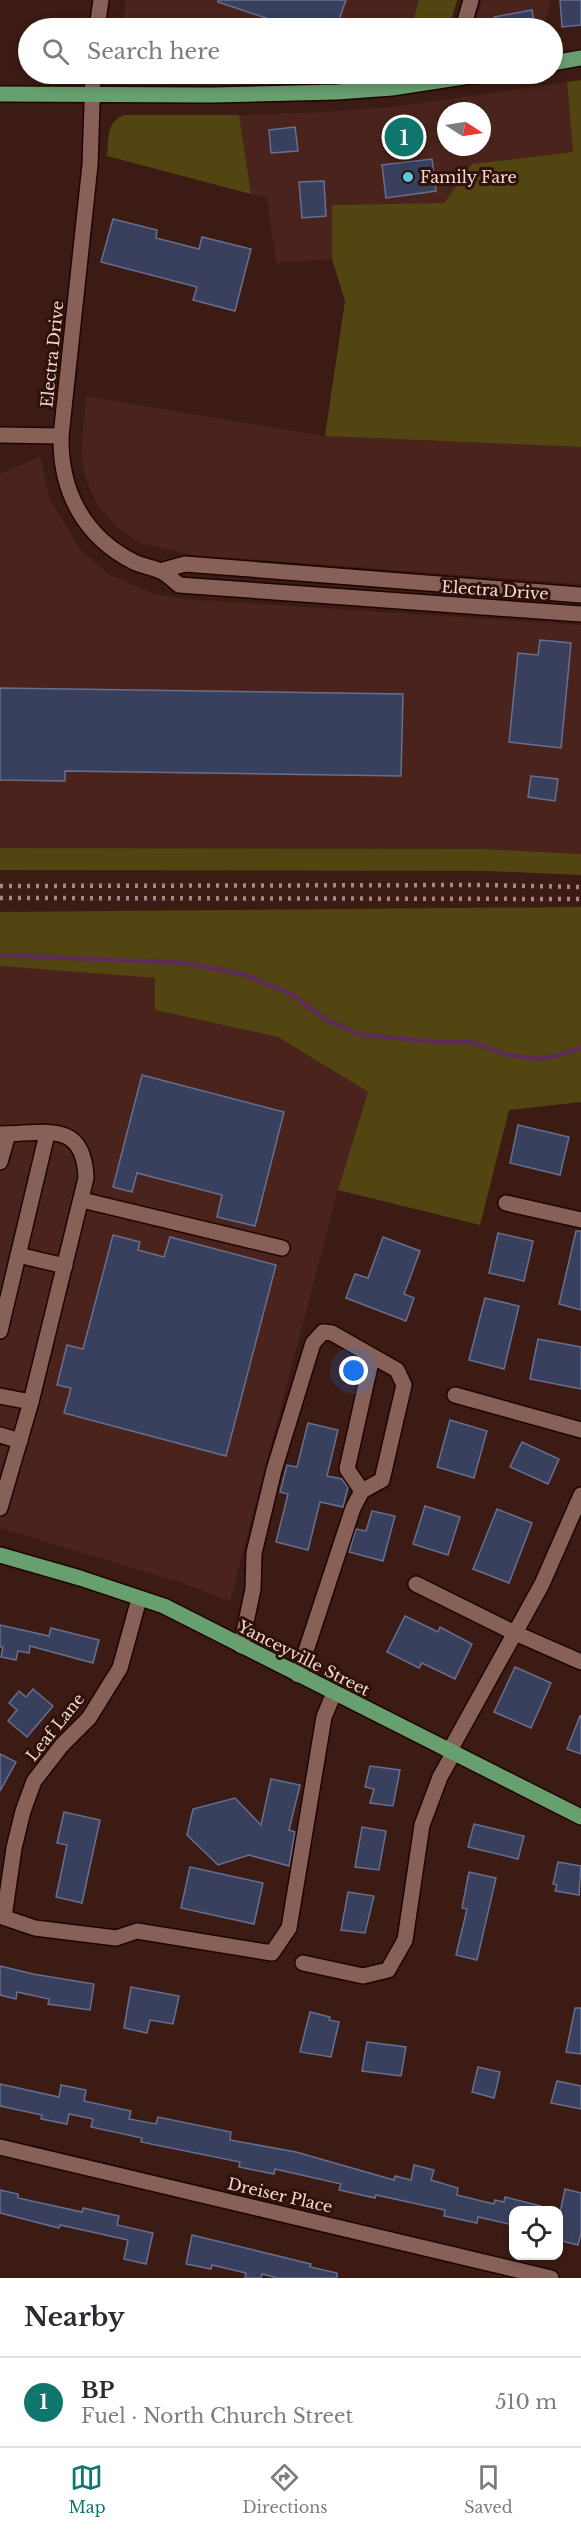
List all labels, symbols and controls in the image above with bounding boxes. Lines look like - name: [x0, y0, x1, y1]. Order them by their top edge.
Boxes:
- search box: [18, 18, 563, 84]
- icon: search: [39, 35, 72, 68]
- text: Search here: [87, 38, 220, 65]
- north arrow: [437, 102, 491, 156]
- pin: 1: [384, 114, 424, 160]
- place label: Family Fare: [420, 167, 517, 187]
- marker: Family Fare: [401, 170, 415, 184]
- street label: Electra Drive: [36, 300, 68, 408]
- street label: Electra Drive: [441, 576, 549, 604]
- your location: [339, 1356, 368, 1385]
- street label: Yanceyville Street: [234, 1616, 373, 1700]
- street label: Leaf Lane: [22, 1689, 88, 1765]
- street label: Dreiser Place: [225, 2173, 335, 2217]
- map controls: [509, 2206, 563, 2260]
- button: locate: [509, 2206, 563, 2260]
- text: Nearby: [24, 2301, 125, 2333]
- text: BP: [81, 2377, 114, 2404]
- text: 1: [39, 2390, 48, 2414]
- text: 510 m: [495, 2390, 557, 2414]
- text: Fuel · North Church Street: [81, 2404, 353, 2428]
- tab: Map: [68, 2461, 106, 2517]
- tab: Directions: [242, 2461, 327, 2517]
- tab: Saved: [464, 2461, 513, 2517]

